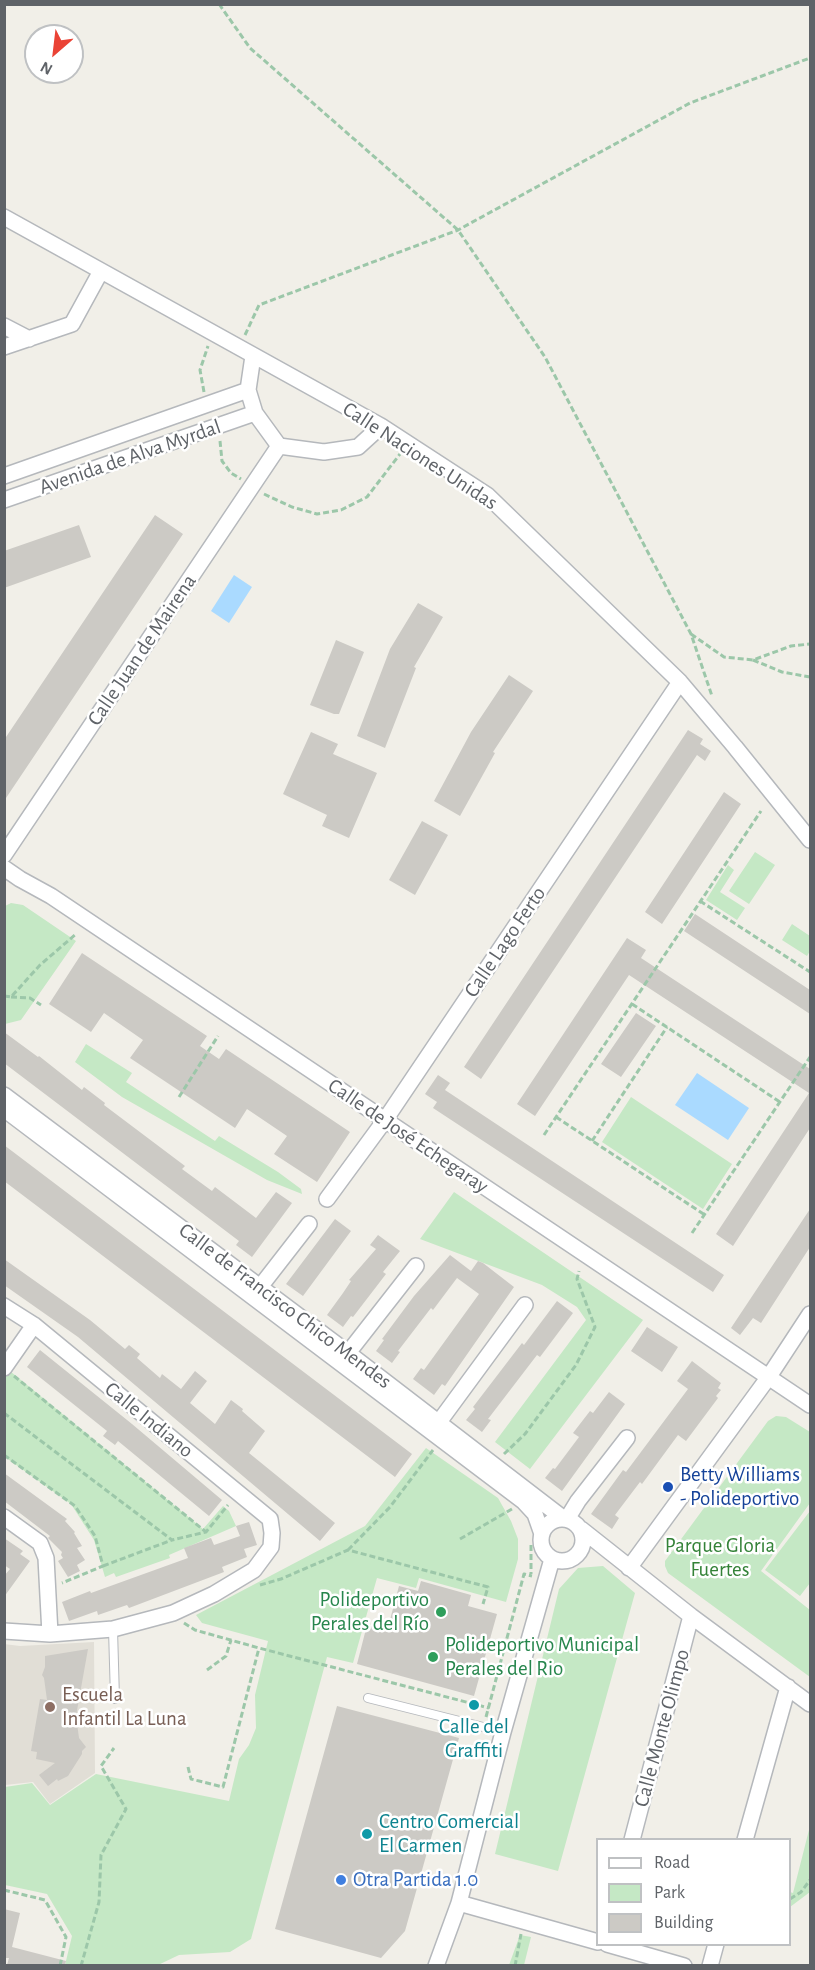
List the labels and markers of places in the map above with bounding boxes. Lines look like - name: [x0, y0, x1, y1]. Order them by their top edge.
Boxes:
- place label: Betty Williams - Polideportivo: [680, 1462, 800, 1512]
- marker: Betty Williams - Polideportivo: [661, 1480, 675, 1494]
- place label: Polideportivo Perales del Río: [311, 1587, 429, 1637]
- marker: Polideportivo Perales del Río: [434, 1605, 448, 1619]
- place label: Polideportivo Municipal Perales del Rio: [445, 1632, 639, 1682]
- marker: Polideportivo Municipal Perales del Rio: [426, 1650, 440, 1664]
- place label: Escuela Infantil La Luna: [62, 1682, 187, 1732]
- marker: Calle del Graffiti: [467, 1698, 481, 1712]
- marker: Escuela Infantil La Luna: [43, 1700, 57, 1714]
- place label: Calle del Graffiti: [439, 1714, 509, 1764]
- place label: Centro Comercial El Carmen: [379, 1809, 519, 1859]
- marker: Centro Comercial El Carmen: [360, 1827, 374, 1841]
- place label: Otra Partida 1.0: [353, 1867, 478, 1893]
- marker: Otra Partida 1.0: [334, 1873, 348, 1887]

